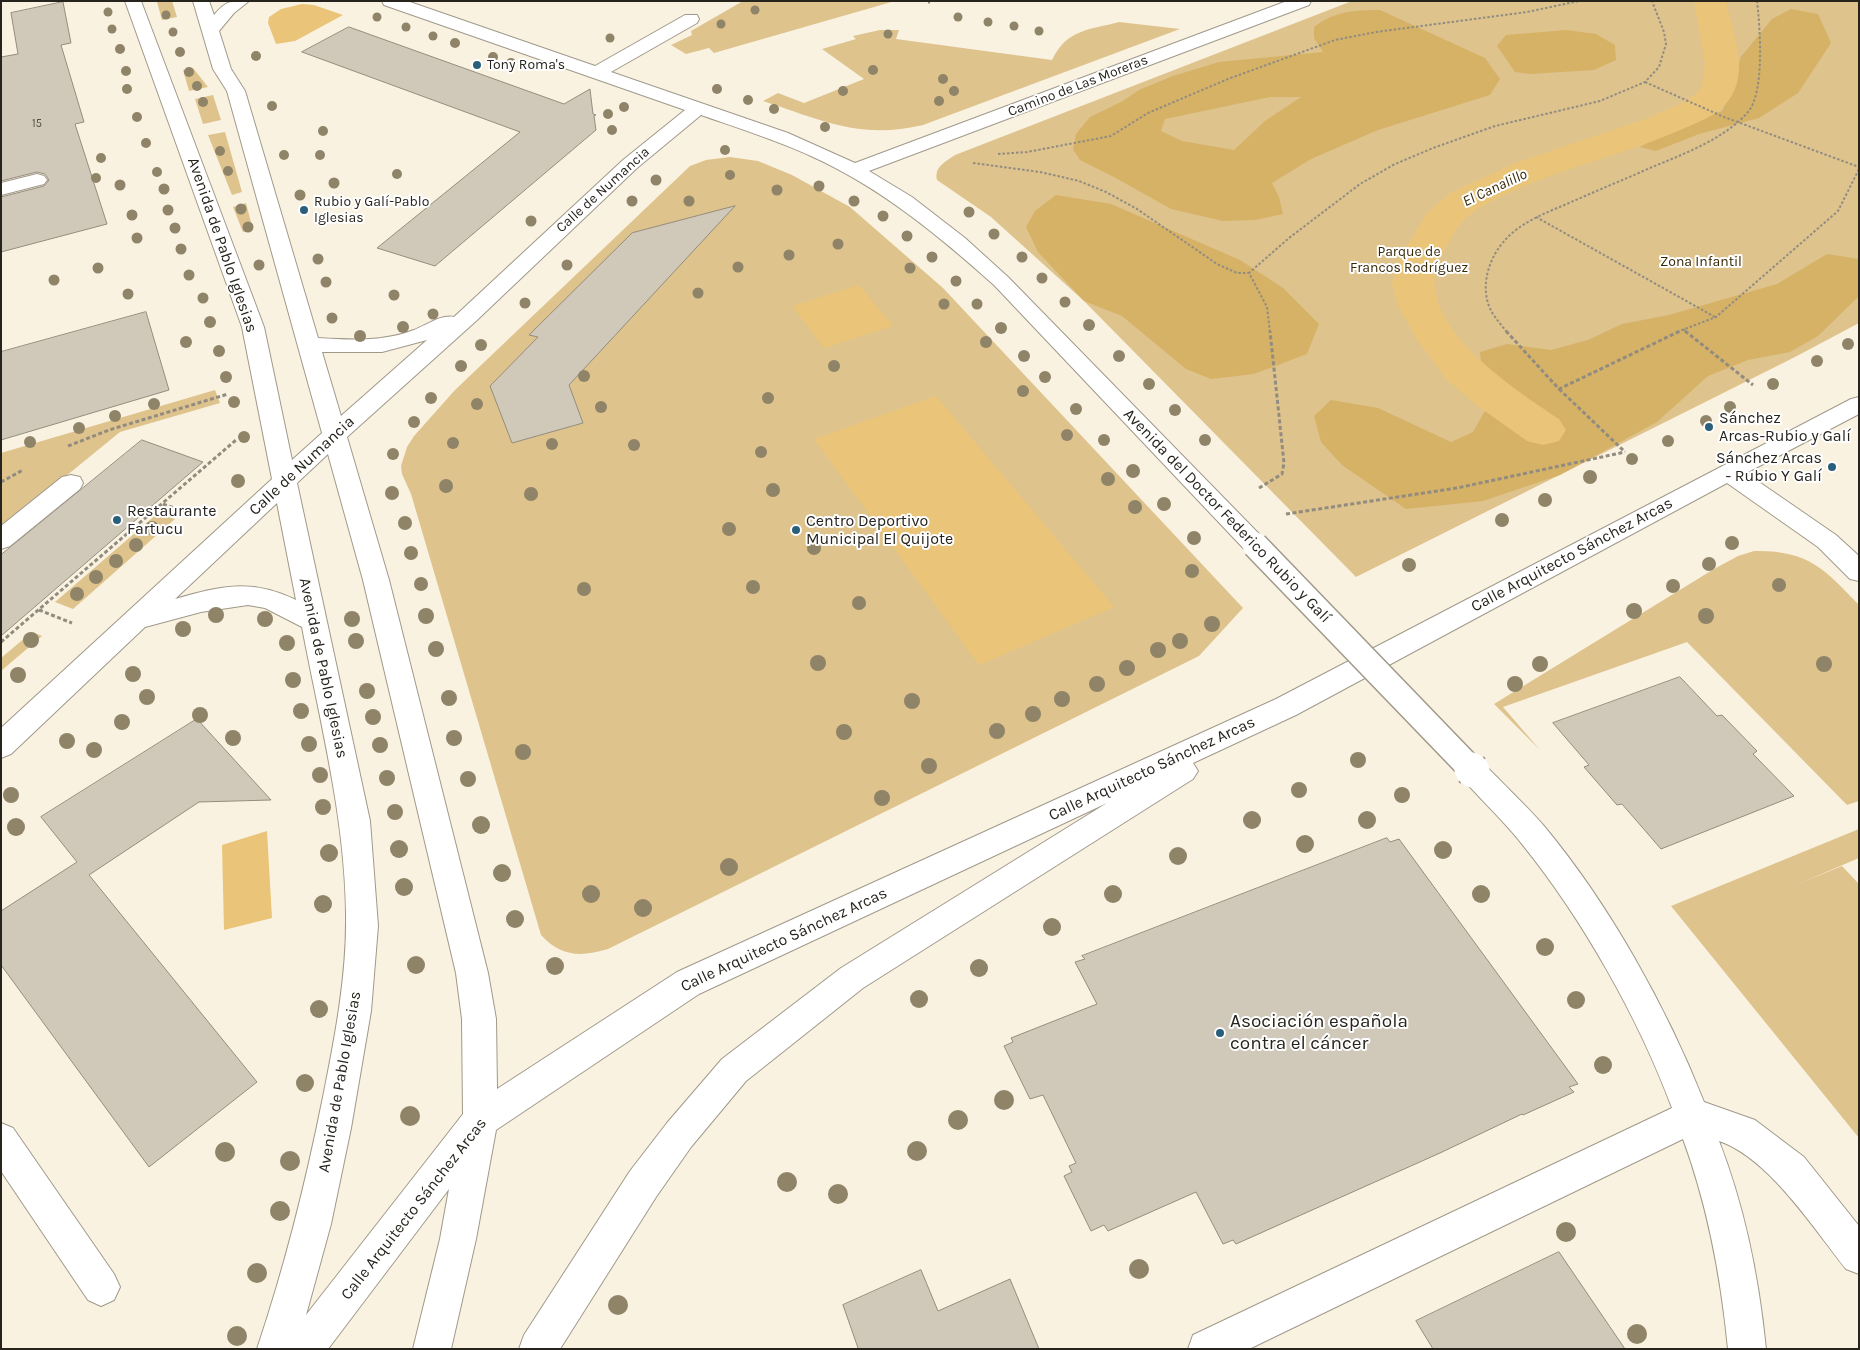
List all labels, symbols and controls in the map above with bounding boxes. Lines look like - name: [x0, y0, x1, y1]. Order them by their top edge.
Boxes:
- street label: Camino de Las Moreras: [1006, 52, 1150, 120]
- place label: Tony Roma's: [487, 57, 565, 73]
- marker: Tony Roma's: [471, 59, 483, 71]
- house number: 15: [32, 117, 42, 131]
- street label: Calle de Numancia: [553, 144, 653, 236]
- street label: Avenida de Pablo Iglesias: [183, 155, 261, 335]
- water label: El Canalillo: [1460, 165, 1530, 211]
- place label: Rubio y Galí-Pablo Iglesias: [314, 194, 429, 226]
- marker: Rubio y Galí-Pablo Iglesias: [298, 204, 310, 216]
- park label: Parque de Francos Rodríguez: [1350, 244, 1468, 276]
- park label: Zona Infantil: [1660, 254, 1742, 270]
- street label: Avenida del Doctor Federico Rubio y Galí: [1119, 405, 1335, 627]
- place label: Sánchez Arcas-Rubio y Galí: [1719, 408, 1851, 446]
- street label: Calle de Numancia: [245, 412, 359, 520]
- marker: Sánchez Arcas-Rubio y Galí: [1703, 421, 1715, 433]
- place label: Sánchez Arcas - Rubio Y Galí: [1716, 448, 1822, 486]
- marker: Sánchez Arcas - Rubio Y Galí: [1826, 461, 1838, 473]
- street label: Calle Arquitecto Sánchez Arcas: [1468, 494, 1676, 616]
- place label: Restaurante Fartucu: [127, 501, 216, 539]
- place label: Centro Deportivo Municipal El Quijote: [806, 511, 953, 549]
- marker: Restaurante Fartucu: [111, 514, 123, 526]
- marker: Centro Deportivo Municipal El Quijote: [790, 524, 802, 536]
- street label: Avenida de Pablo Iglesias: [294, 576, 352, 760]
- street label: Calle Arquitecto Sánchez Arcas: [1046, 713, 1258, 825]
- street label: Calle Arquitecto Sánchez Arcas: [678, 884, 890, 996]
- street label: Avenida de Pablo Iglesias: [315, 990, 365, 1174]
- place label: Asociación española contra el cáncer: [1230, 1011, 1408, 1055]
- marker: Asociación española contra el cáncer: [1214, 1027, 1226, 1039]
- street label: Calle Arquitecto Sánchez Arcas: [337, 1114, 491, 1304]

